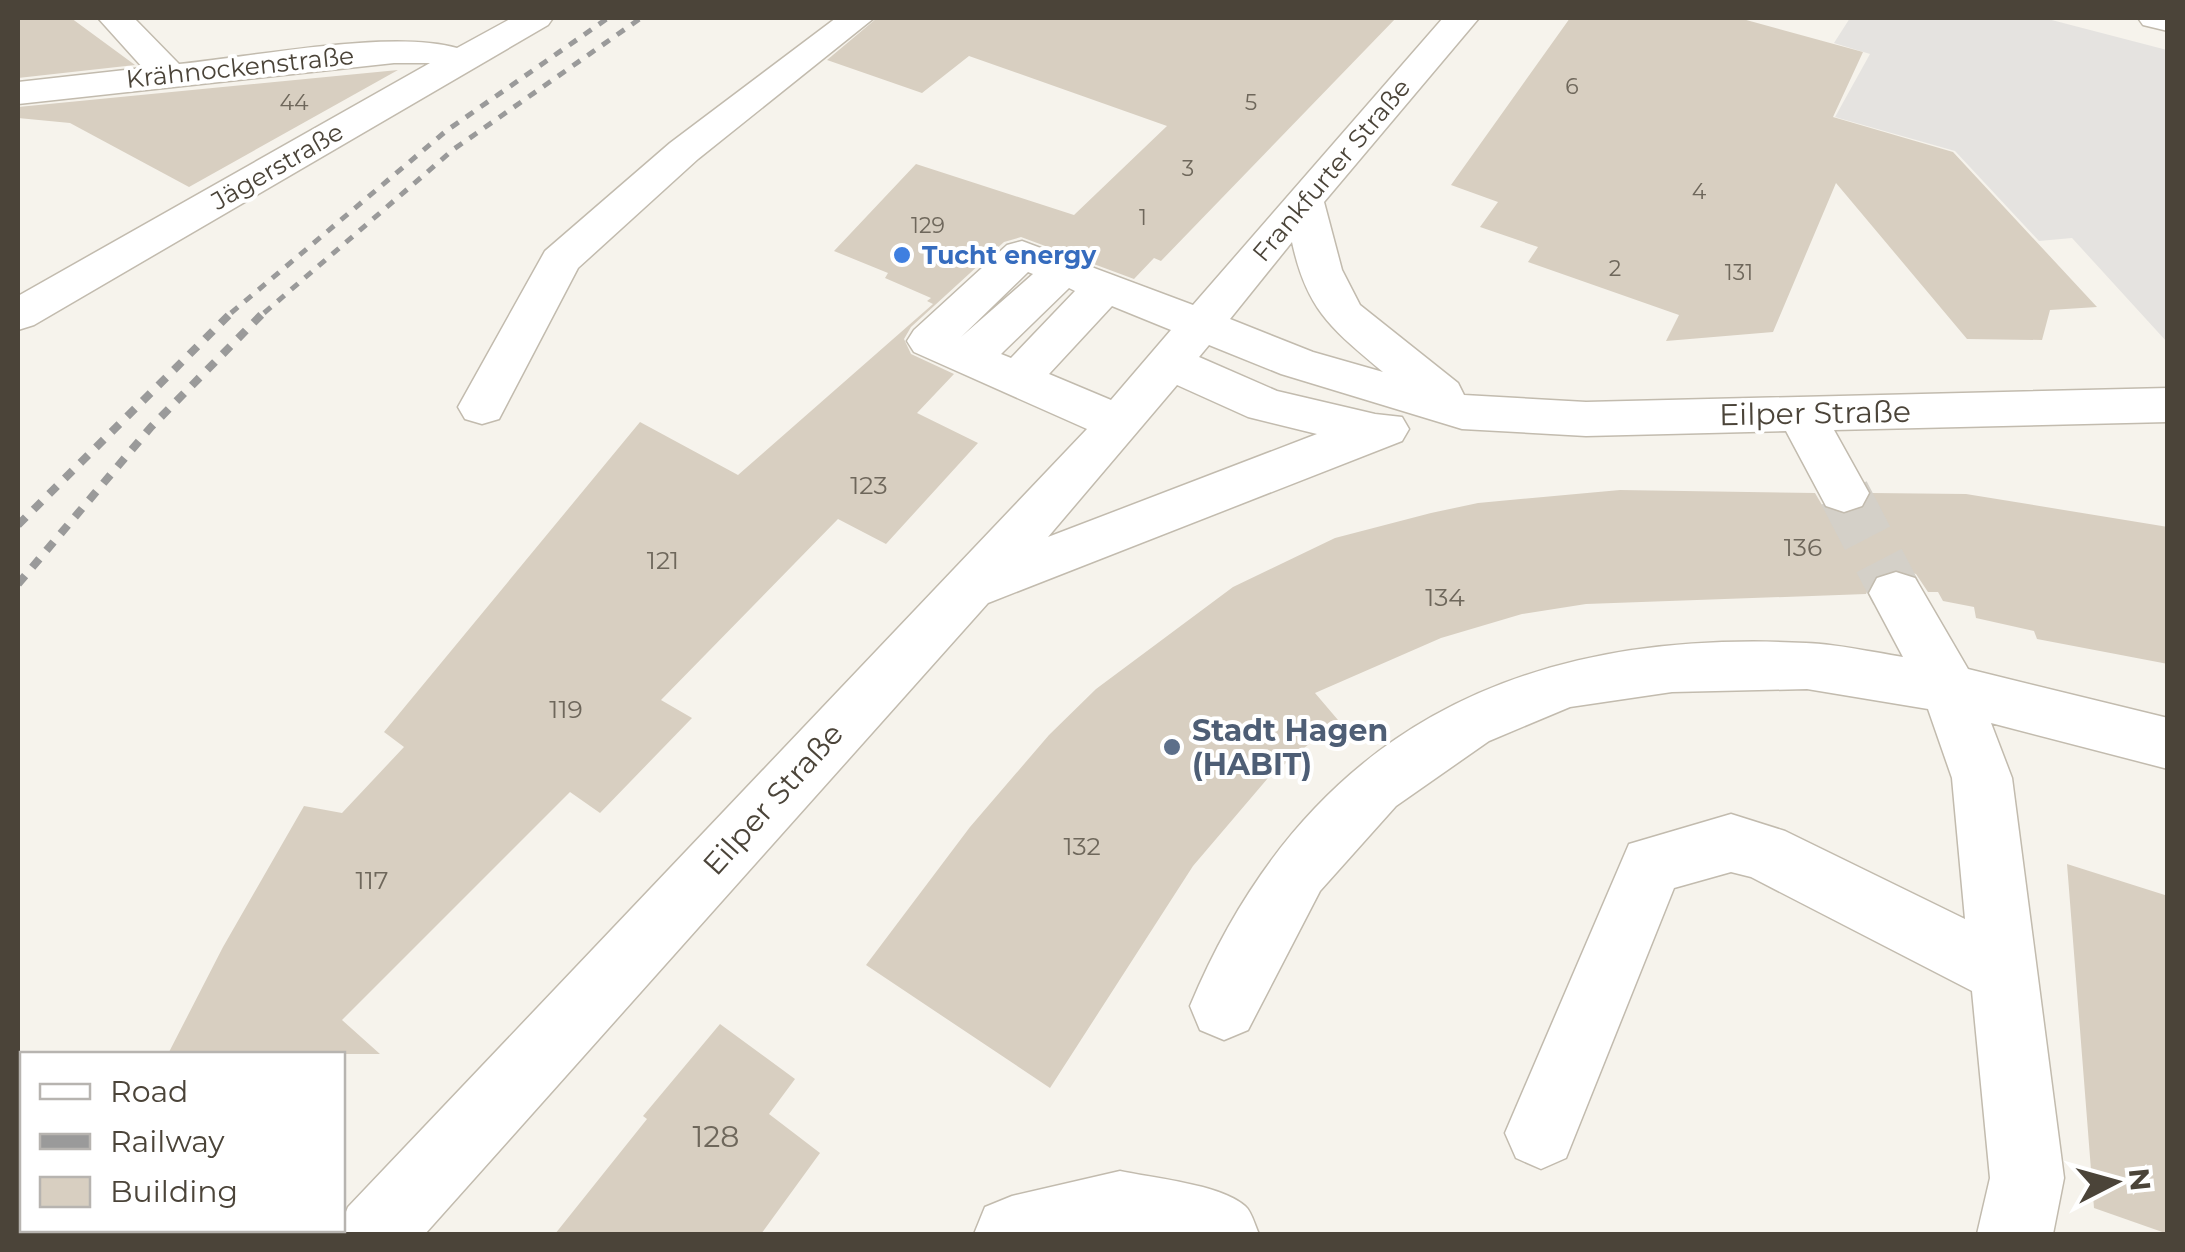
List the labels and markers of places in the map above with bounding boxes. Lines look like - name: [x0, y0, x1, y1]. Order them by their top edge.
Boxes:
- place label: Tucht energy: [922, 240, 1097, 270]
- marker: Tucht energy: [891, 244, 913, 266]
- place label: Stadt Hagen (HABIT): [1192, 712, 1388, 783]
- marker: Stadt Hagen (HABIT): [1161, 736, 1183, 758]

